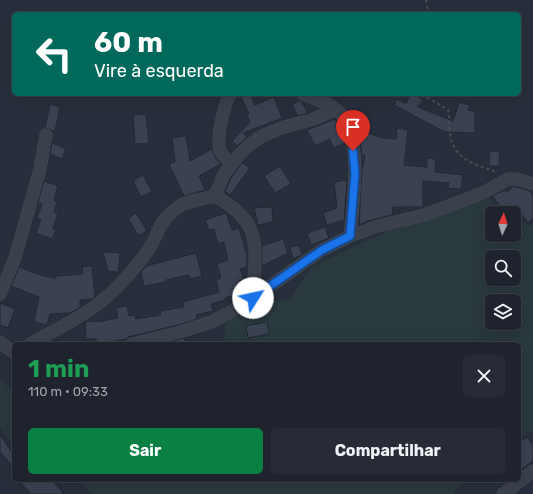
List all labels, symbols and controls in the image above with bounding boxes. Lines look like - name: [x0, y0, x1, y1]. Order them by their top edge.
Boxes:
- text: 60 m: [94, 26, 163, 59]
- icon: left: [28, 28, 80, 80]
- text: Vire à esquerda: [94, 60, 224, 82]
- pin: [336, 110, 370, 151]
- icon: arrive: [342, 116, 364, 138]
- north arrow: [485, 206, 521, 242]
- map controls: [485, 206, 521, 330]
- button: search: [485, 250, 521, 286]
- position arrow: [232, 277, 274, 319]
- button: layers: [485, 294, 521, 330]
- text: 1 min: [28, 355, 89, 383]
- button: close: [463, 355, 505, 397]
- text: 110 m · 09:33: [28, 384, 108, 399]
- button: Sair: [28, 428, 263, 474]
- button: Compartilhar: [271, 428, 505, 474]

